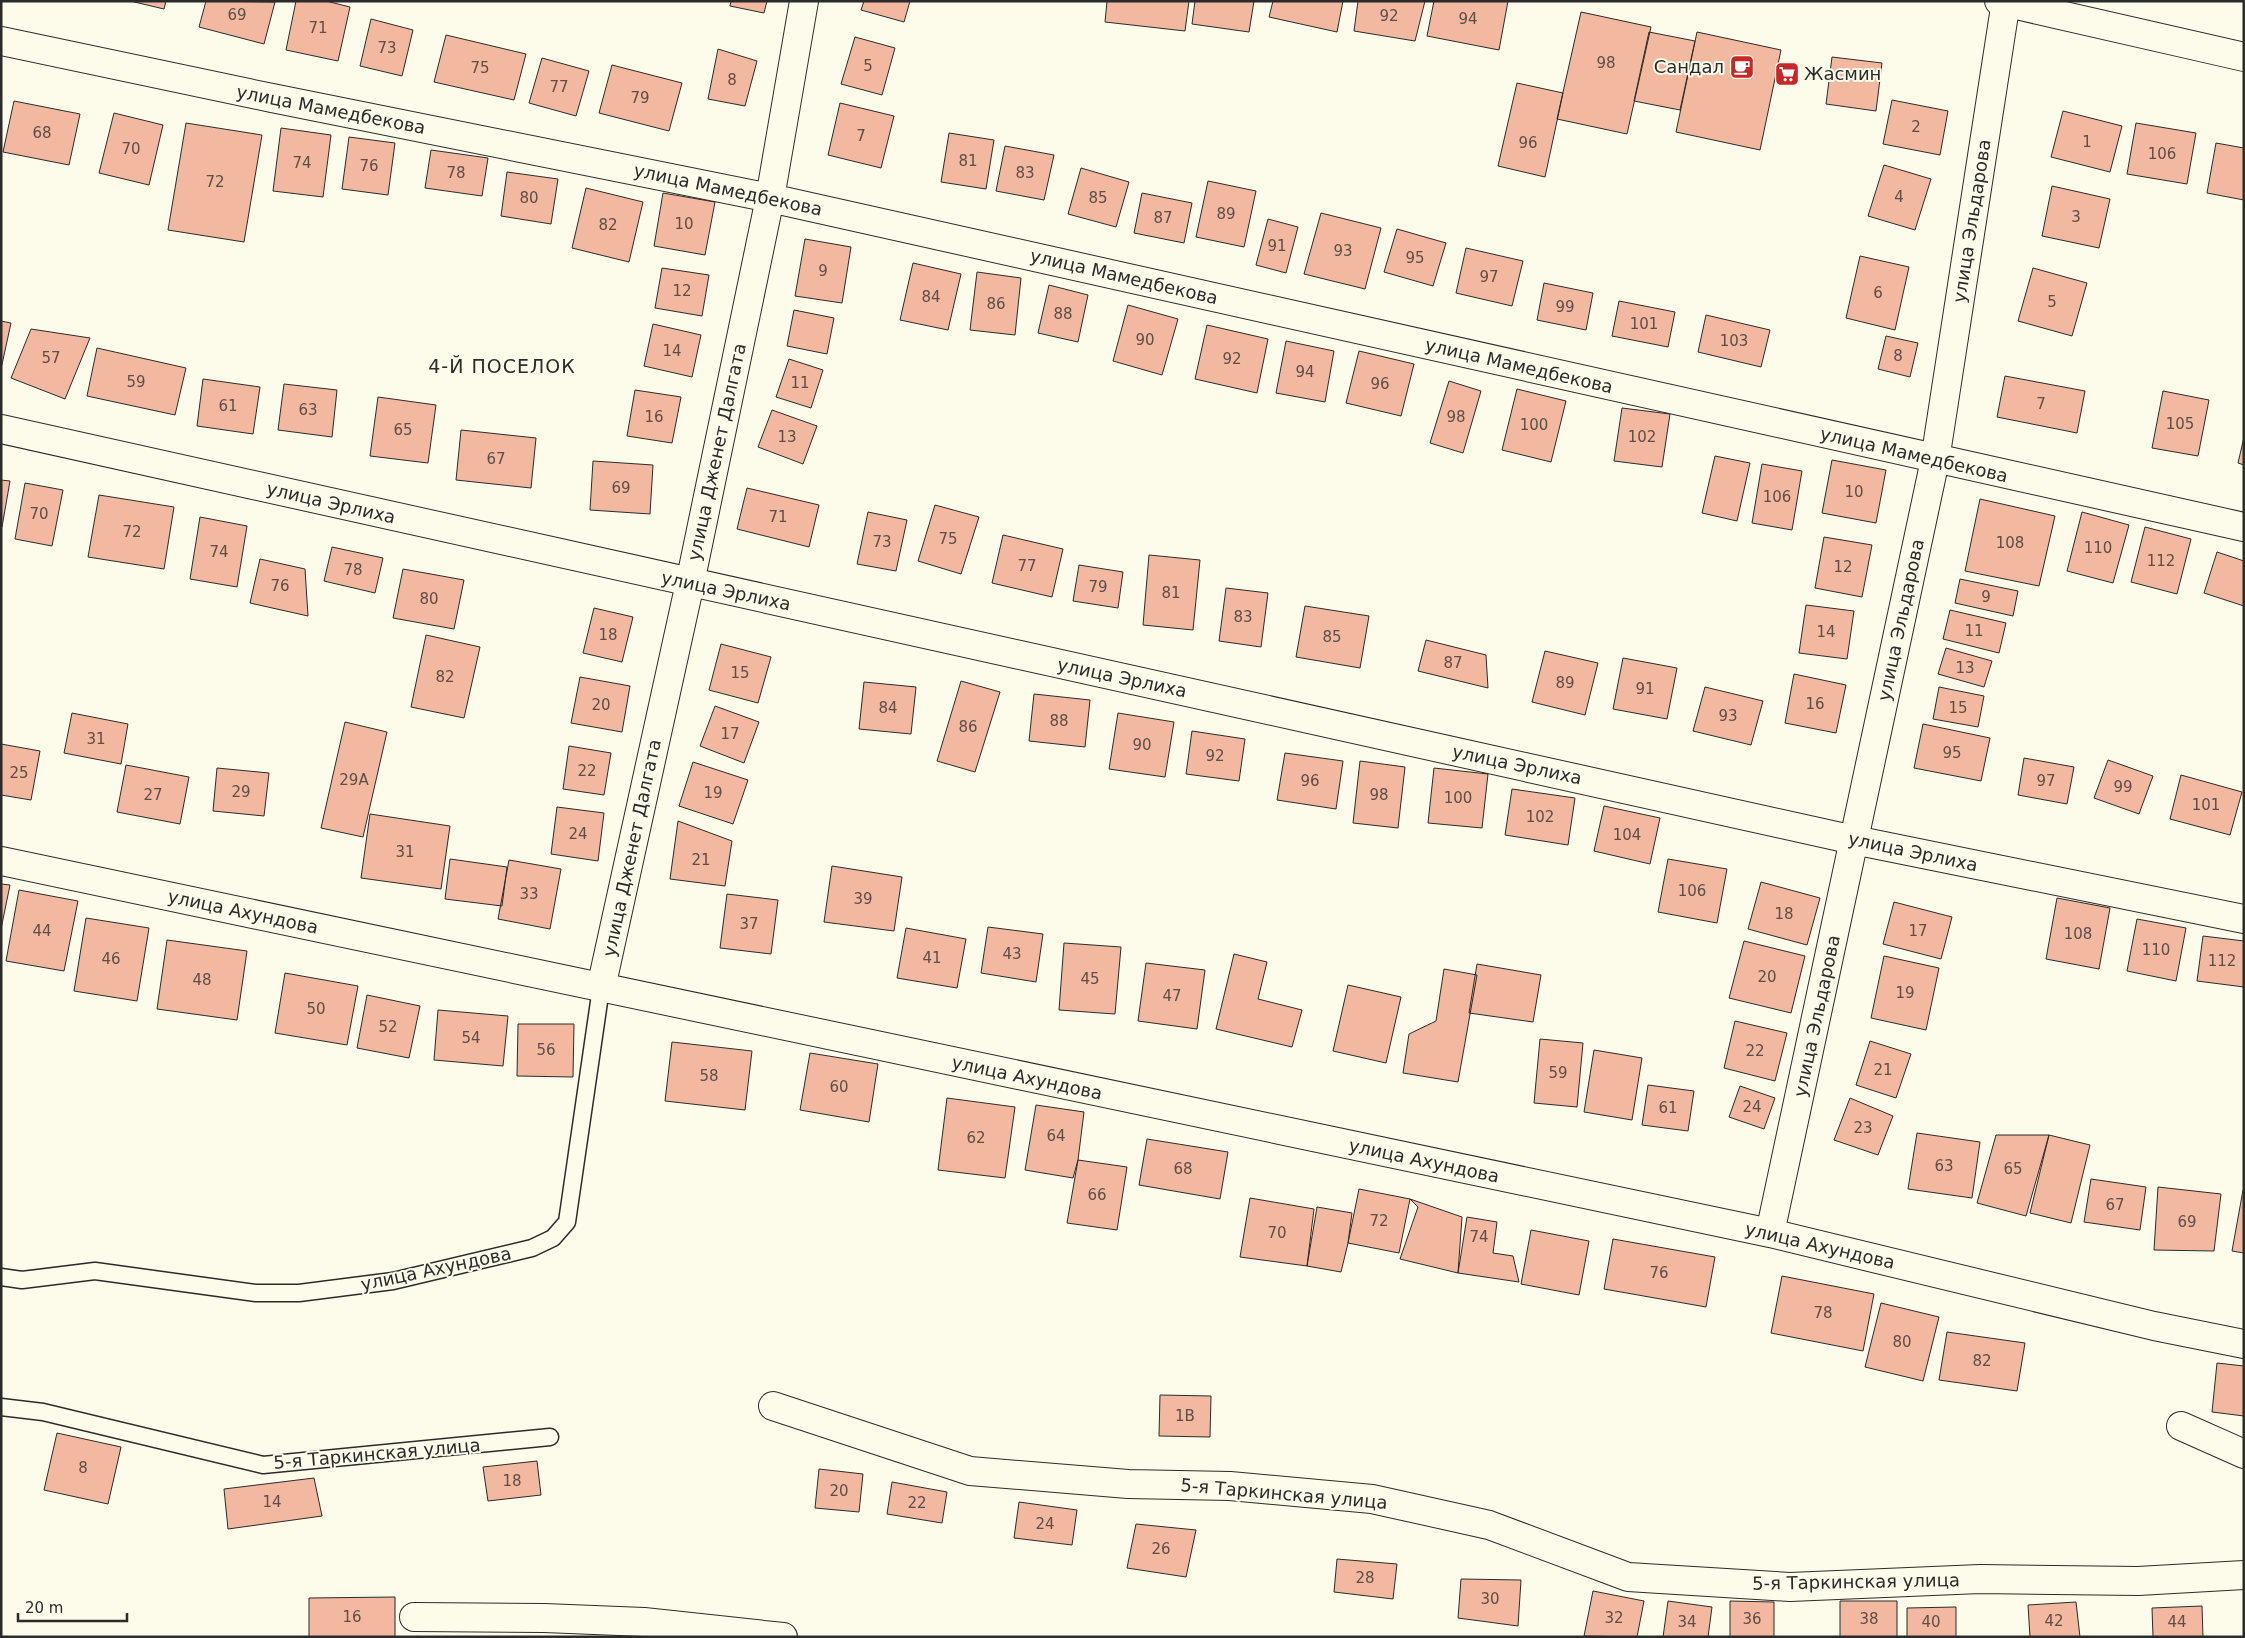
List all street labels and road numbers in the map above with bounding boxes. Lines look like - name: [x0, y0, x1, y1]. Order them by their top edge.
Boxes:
- street label: улица Мамедбекова: [235, 81, 427, 138]
- street label: улица Эльдарова: [1948, 138, 1995, 304]
- street label: улица Мамедбекова: [632, 159, 824, 220]
- street label: улица Мамедбекова: [1028, 245, 1220, 308]
- street label: улица Мамедбекова: [1423, 334, 1615, 397]
- street label: улица Дженет Далгата: [683, 341, 750, 563]
- street label: улица Мамедбекова: [1818, 423, 2010, 486]
- street label: улица Эрлиха: [265, 477, 398, 528]
- street label: улица Эльдарова: [1873, 537, 1928, 703]
- street label: улица Эрлиха: [659, 567, 793, 614]
- street label: улица Эрлиха: [1055, 654, 1189, 701]
- street label: улица Дженет Далгата: [598, 737, 665, 959]
- street label: улица Эрлиха: [1450, 741, 1584, 788]
- street label: улица Эрлиха: [1846, 828, 1980, 875]
- street label: улица Ахундова: [166, 885, 320, 938]
- street label: улица Эльдарова: [1789, 933, 1844, 1099]
- street label: улица Ахундова: [950, 1051, 1104, 1104]
- street label: улица Ахундова: [1347, 1134, 1501, 1187]
- street label: улица Ахундова: [1743, 1218, 1897, 1273]
- street label: улица Ахундова: [359, 1242, 513, 1295]
- street label: 5-я Таркинская улица: [273, 1434, 481, 1473]
- street label: 5-я Таркинская улица: [1180, 1474, 1388, 1513]
- street label: 5-я Таркинская улица: [1752, 1569, 1960, 1594]

